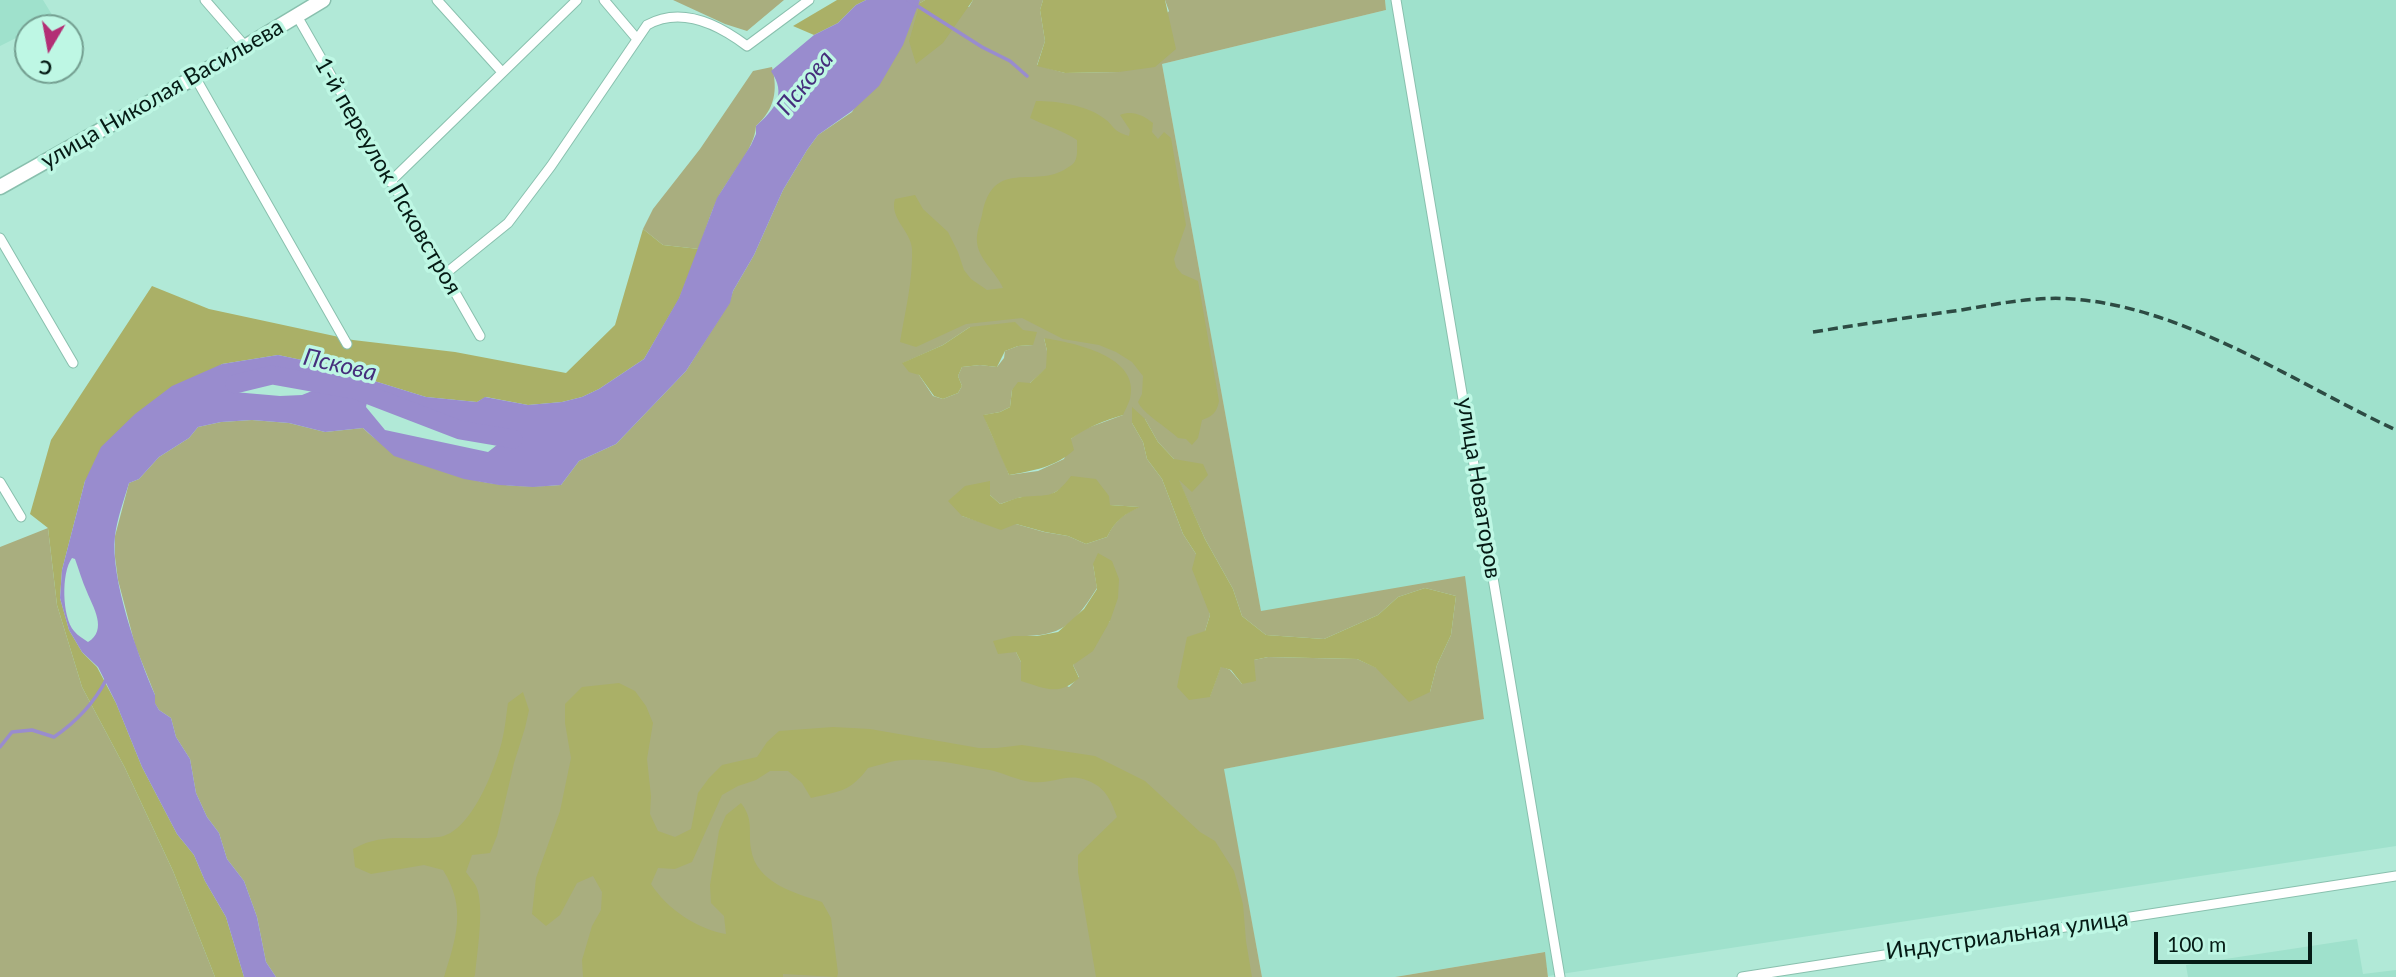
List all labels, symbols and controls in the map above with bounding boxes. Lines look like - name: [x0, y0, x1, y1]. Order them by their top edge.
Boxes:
- street label: улица Николая Васильева: [36, 13, 288, 175]
- north arrow: [14, 14, 84, 84]
- water label: Пскова: [770, 45, 840, 121]
- street label: 1-й переулок Псковстроя: [309, 53, 467, 299]
- text: С: [37, 56, 54, 81]
- water label: Пскова: [301, 343, 379, 387]
- street label: улица Новаторов: [1451, 395, 1507, 581]
- street label: Индустриальная улица: [1884, 904, 2130, 966]
- scale bar: [2158, 918, 2316, 962]
- text: 100 m: [2167, 931, 2226, 956]

